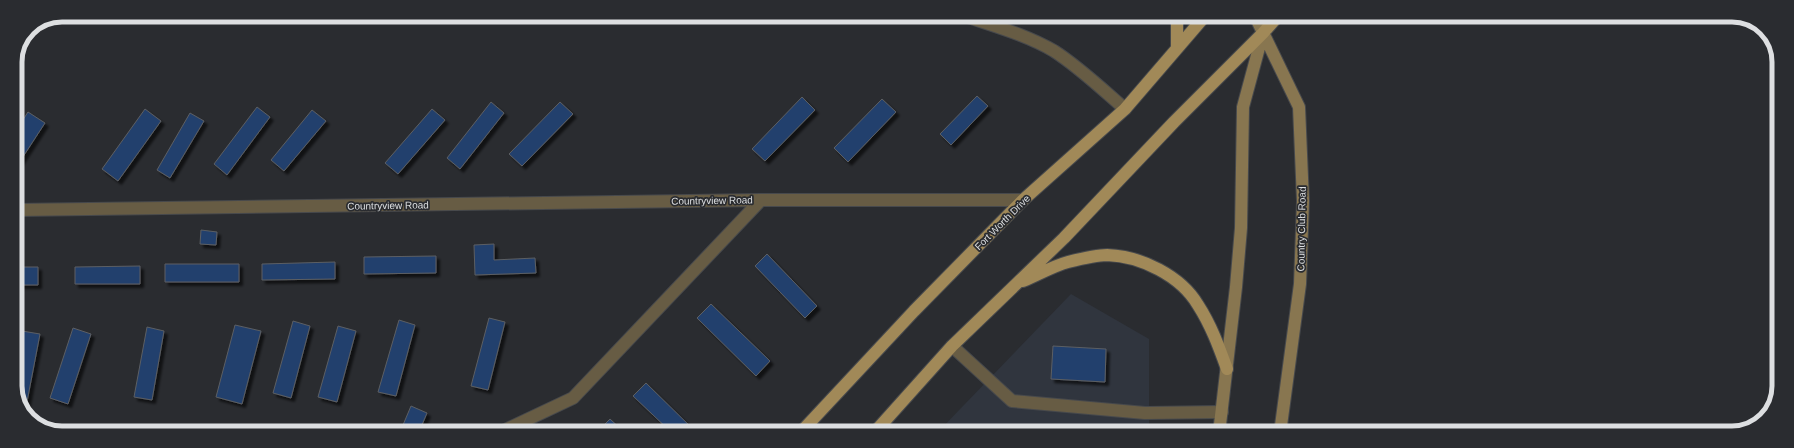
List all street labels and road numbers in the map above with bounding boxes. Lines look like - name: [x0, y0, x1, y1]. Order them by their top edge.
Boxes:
- street label: Country Club Road: [1295, 186, 1308, 272]
- street label: Fort Worth Drive: [973, 192, 1032, 252]
- street label: Countryview Road: [671, 194, 753, 207]
- street label: Countryview Road: [347, 199, 429, 212]

